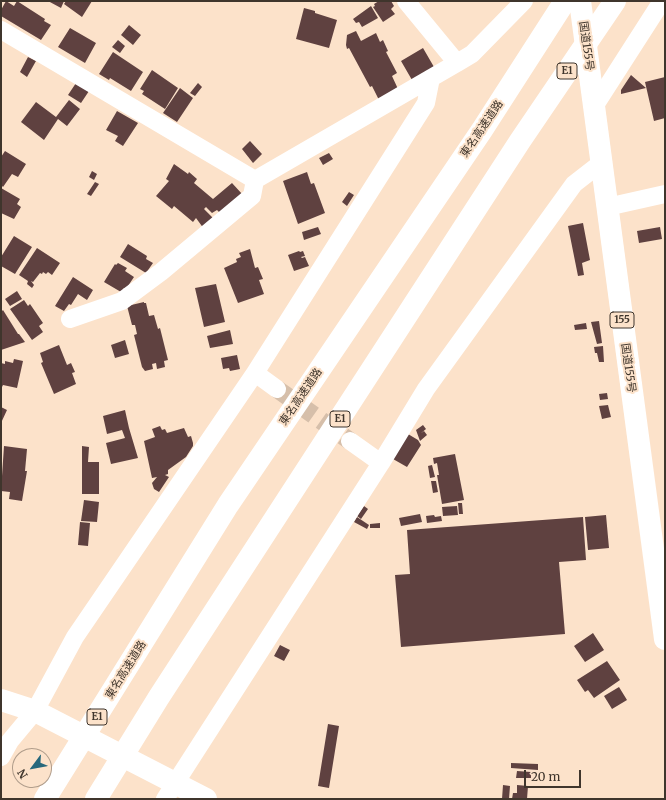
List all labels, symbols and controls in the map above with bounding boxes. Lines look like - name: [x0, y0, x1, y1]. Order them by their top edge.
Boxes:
- street label: 国道155号: [576, 20, 596, 72]
- road number: E1: [557, 63, 577, 79]
- street label: 東名高速道路: [458, 98, 506, 160]
- road number: 155: [610, 312, 634, 328]
- street label: 国道155号: [618, 342, 638, 394]
- street label: 東名高速道路: [277, 366, 325, 428]
- road number: E1: [330, 411, 350, 427]
- street label: 東名高速道路: [103, 639, 149, 701]
- road number: E1: [87, 709, 107, 725]
- north arrow: [12, 748, 52, 788]
- scale bar: [526, 762, 583, 788]
- text: N: [14, 766, 31, 781]
- text: 20 m: [531, 769, 560, 784]

